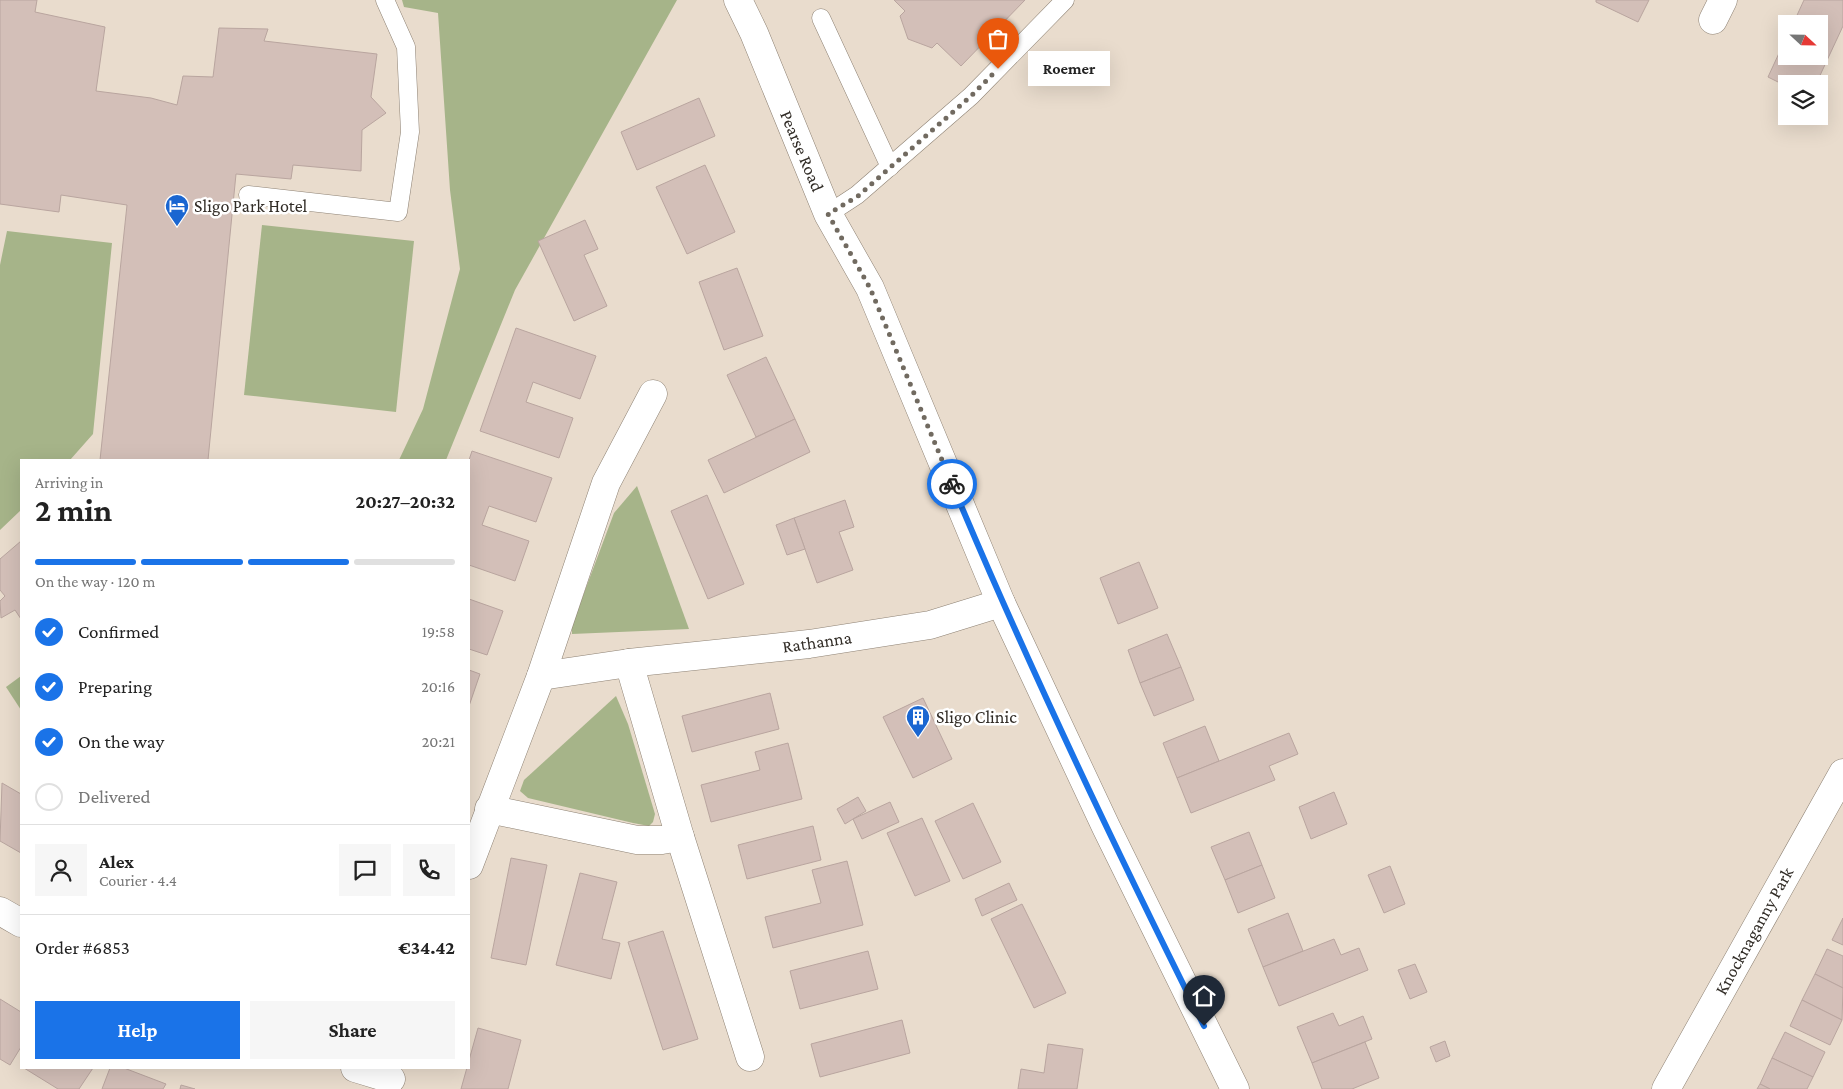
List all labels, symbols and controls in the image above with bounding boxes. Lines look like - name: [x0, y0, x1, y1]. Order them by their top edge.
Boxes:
- north arrow: [1778, 15, 1828, 65]
- map controls: [1778, 15, 1828, 125]
- pin: [977, 18, 1019, 69]
- icon: bag: [984, 25, 1012, 53]
- callout: Roemer: [1028, 52, 1110, 86]
- text: Roemer: [1043, 60, 1095, 77]
- button: layers: [1778, 75, 1828, 125]
- street label: Pearse Road: [776, 107, 828, 195]
- hotel icon: Sligo Park Hotel: [164, 193, 190, 227]
- place label: Sligo Park Hotel: [194, 196, 308, 216]
- courier: [927, 459, 977, 509]
- icon: bike: [938, 470, 966, 498]
- text: Arriving in: [35, 474, 103, 491]
- text: 20:27–20:32: [355, 491, 455, 512]
- text: 2 min: [35, 492, 112, 528]
- text: On the way · 120 m: [35, 573, 155, 590]
- icon: check: [35, 618, 63, 646]
- text: Confirmed: [78, 621, 159, 642]
- text: 19:58: [422, 623, 455, 640]
- street label: Rathanna: [781, 627, 853, 657]
- icon: check: [35, 673, 63, 701]
- text: Preparing: [78, 676, 152, 697]
- text: 20:16: [421, 678, 455, 695]
- building icon: Sligo Clinic: [905, 704, 931, 738]
- place label: Sligo Clinic: [936, 707, 1017, 727]
- icon: check: [35, 728, 63, 756]
- text: On the way: [78, 731, 164, 752]
- text: 20:21: [422, 733, 455, 750]
- text: Delivered: [78, 786, 151, 807]
- button: person: [35, 844, 87, 896]
- button: chat: [339, 844, 391, 896]
- button: phone: [403, 844, 455, 896]
- text: Alex: [99, 851, 134, 872]
- street label: Knocknaganny Park: [1711, 863, 1798, 998]
- text: Courier · 4.4: [99, 872, 177, 889]
- text: Order #6853: [35, 937, 130, 958]
- text: €34.42: [398, 937, 455, 958]
- pin: [1183, 975, 1225, 1026]
- icon: home: [1190, 982, 1218, 1010]
- button: Help: [35, 1001, 240, 1059]
- button: Share: [250, 1001, 455, 1059]

